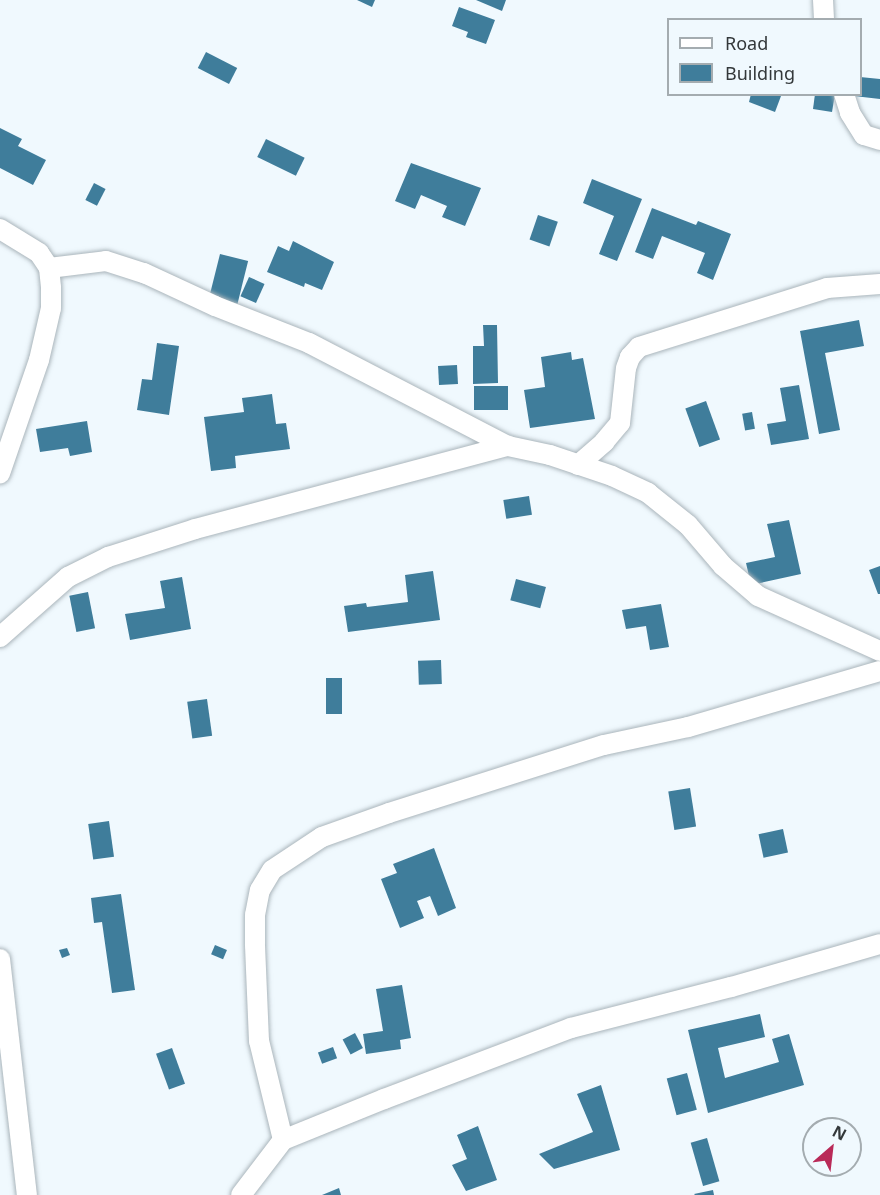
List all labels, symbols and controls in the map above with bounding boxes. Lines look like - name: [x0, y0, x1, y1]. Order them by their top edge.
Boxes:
- legend: [667, 18, 862, 96]
- text: Road: [725, 31, 768, 55]
- text: Building: [725, 61, 795, 85]
- north arrow: [802, 1117, 862, 1177]
- text: N: [829, 1120, 850, 1146]

